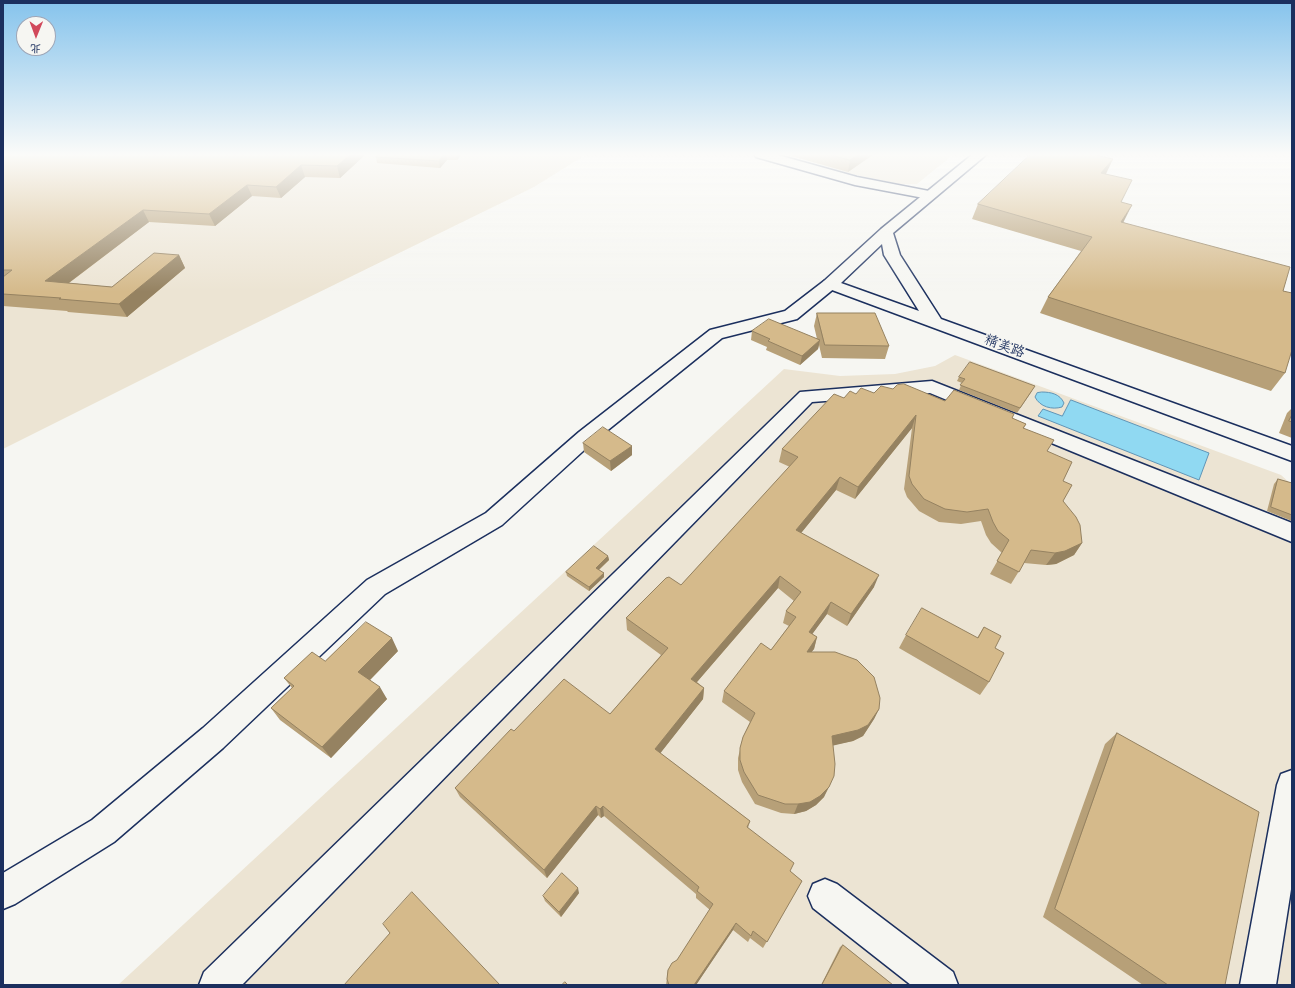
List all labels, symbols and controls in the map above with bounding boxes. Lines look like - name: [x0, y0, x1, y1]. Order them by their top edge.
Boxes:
- north arrow: [16, 16, 56, 56]
- text: 北: [30, 41, 41, 53]
- street label: 精美路: [981, 333, 1027, 363]

